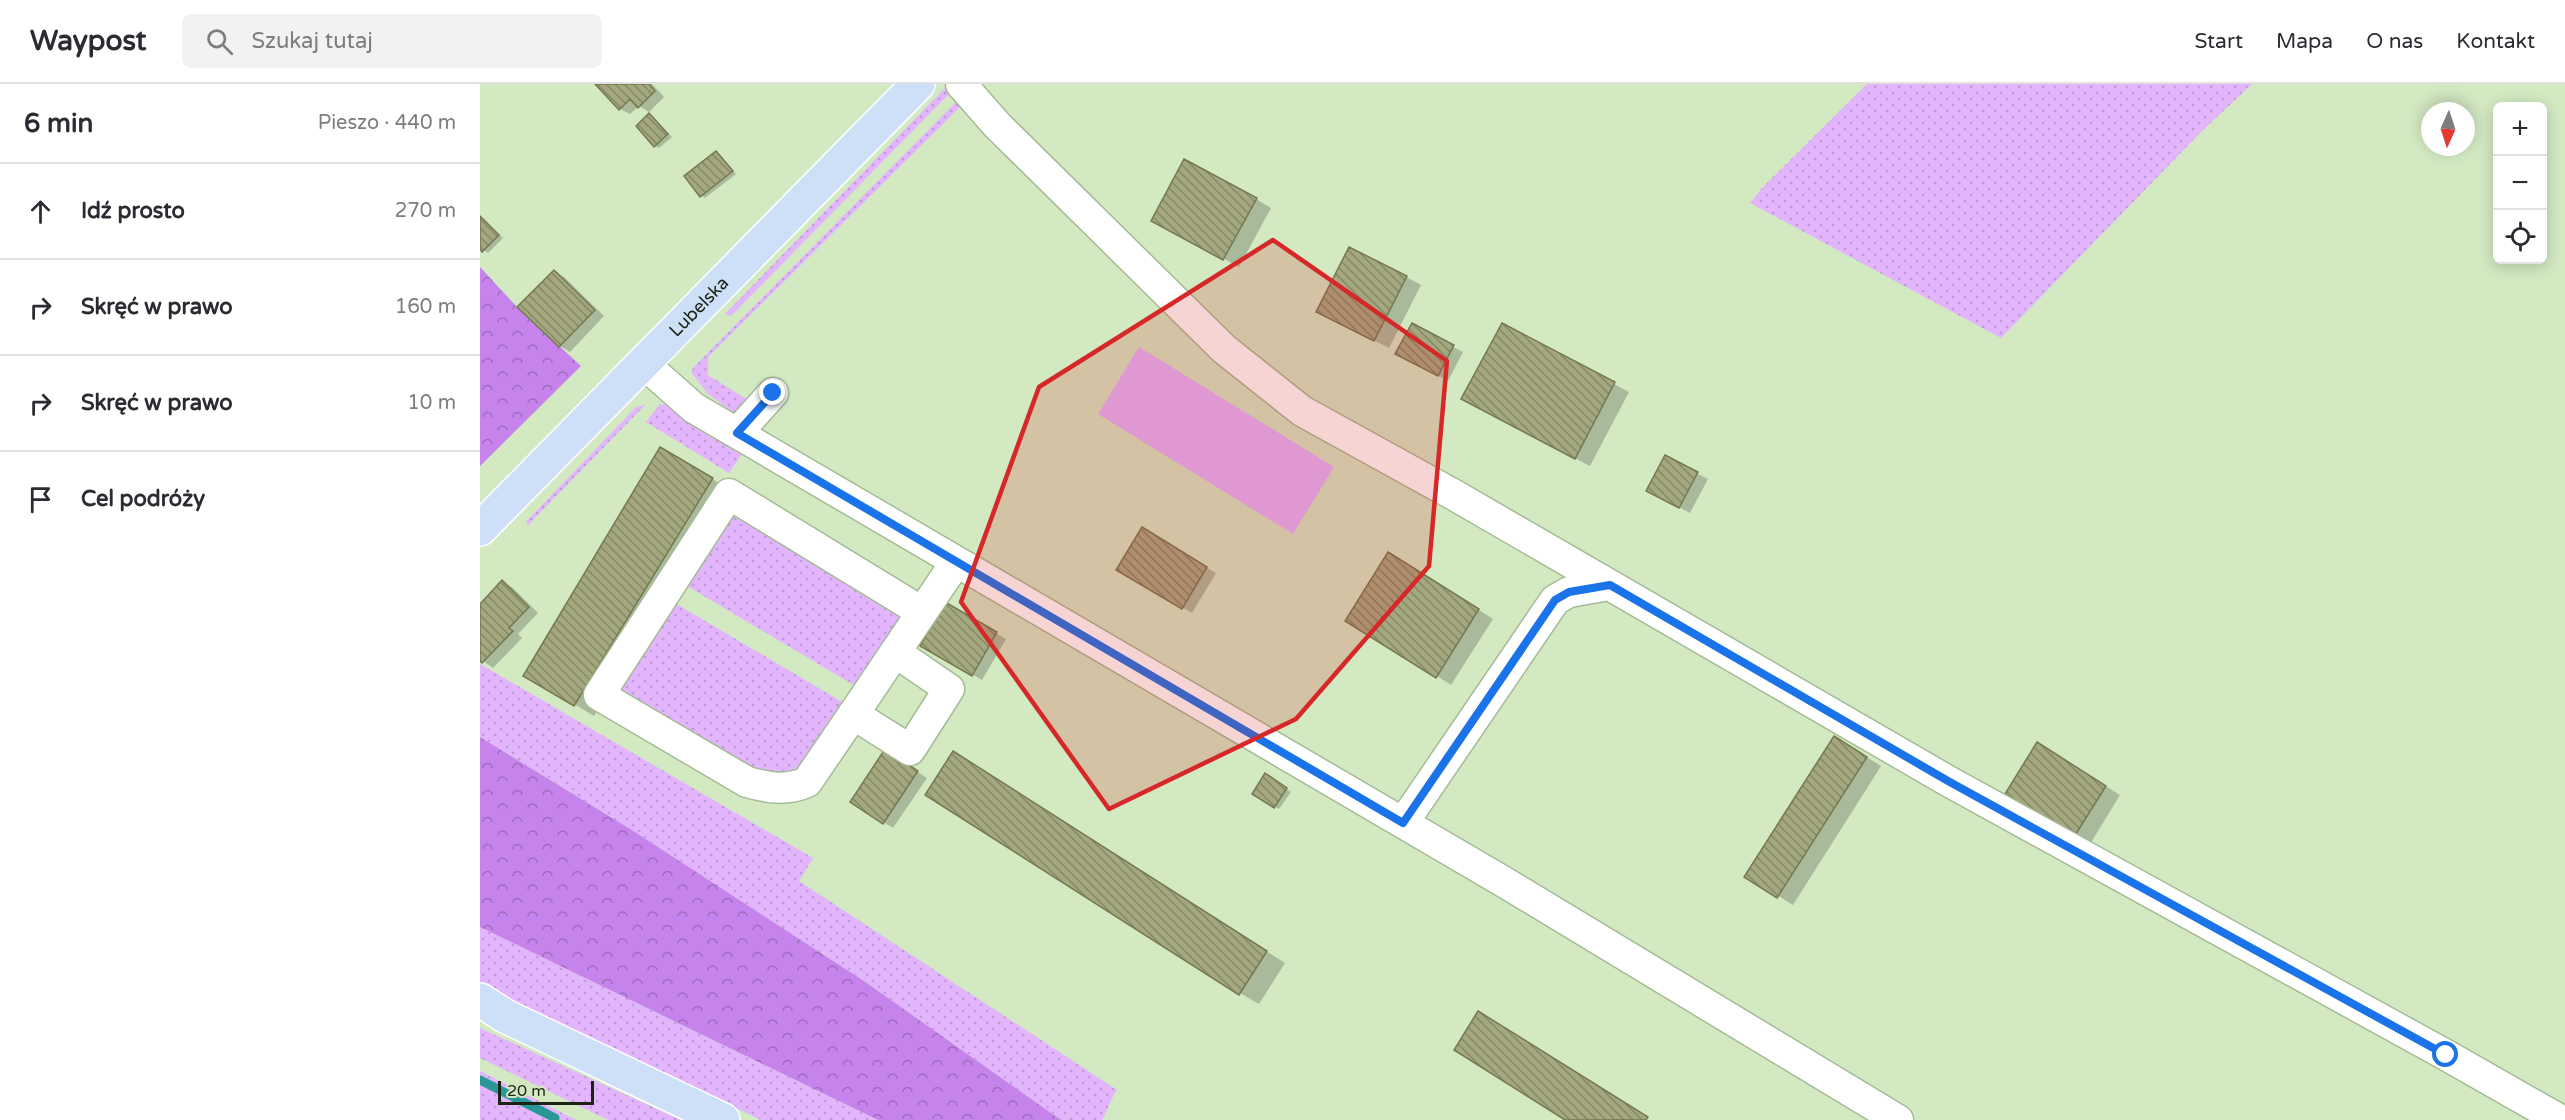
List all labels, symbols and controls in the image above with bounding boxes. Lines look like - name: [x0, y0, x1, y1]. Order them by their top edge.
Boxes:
- search box: [182, 14, 602, 68]
- text: Waypost: [30, 24, 146, 58]
- icon: search: [203, 25, 236, 58]
- text: Szukaj tutaj: [251, 28, 373, 54]
- text: Start: [2195, 29, 2243, 54]
- text: Mapa: [2276, 29, 2333, 54]
- text: O nas: [2366, 29, 2423, 54]
- text: Kontakt: [2456, 29, 2535, 54]
- north arrow: [2421, 102, 2475, 156]
- map controls: [2493, 102, 2547, 264]
- button: +: [2493, 102, 2547, 156]
- text: 6 min: [24, 108, 93, 139]
- text: Pieszo · 440 m: [318, 111, 456, 135]
- button: −: [2493, 156, 2547, 210]
- icon: ahead: [24, 195, 57, 228]
- text: Idź prosto: [81, 198, 185, 224]
- text: 270 m: [395, 199, 456, 223]
- button: locate: [2493, 210, 2547, 264]
- street label: Lubelska: [664, 272, 733, 341]
- icon: right: [24, 291, 57, 324]
- text: Skręć w prawo: [81, 294, 233, 320]
- text: 160 m: [395, 295, 456, 319]
- route end: [759, 379, 785, 405]
- icon: right: [24, 387, 57, 420]
- text: Skręć w prawo: [81, 390, 233, 416]
- text: 10 m: [407, 391, 456, 415]
- icon: arrive: [24, 483, 57, 516]
- text: Cel podróży: [81, 486, 205, 512]
- route start: [2432, 1041, 2458, 1067]
- scale bar: [498, 1078, 594, 1106]
- text: 20 m: [507, 1081, 546, 1101]

